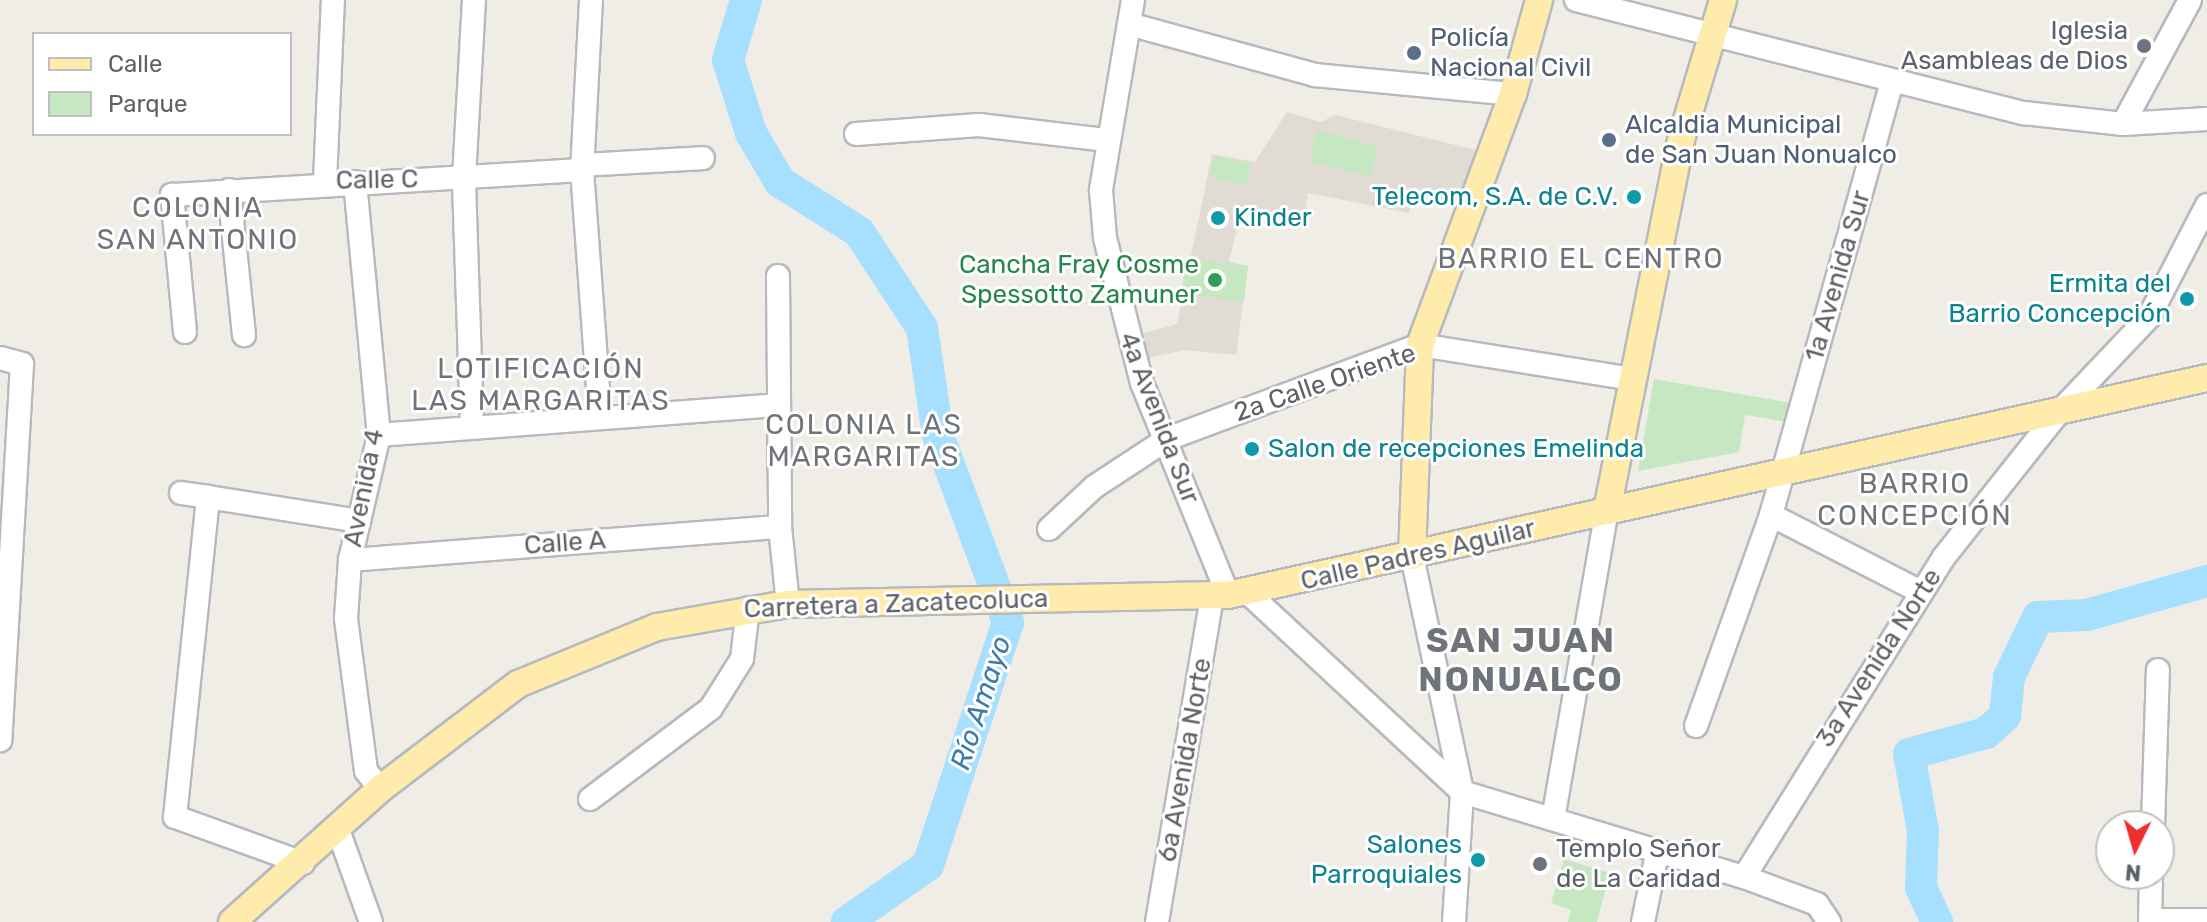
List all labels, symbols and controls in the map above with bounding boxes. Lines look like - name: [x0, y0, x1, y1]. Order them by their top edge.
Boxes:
- place label: Iglesia Asambleas de Dios: [1901, 15, 2128, 76]
- place label: Policía Nacional Civil: [1430, 22, 1591, 84]
- legend: [32, 32, 292, 136]
- marker: Iglesia Asambleas de Dios: [2135, 37, 2153, 55]
- marker: Policía Nacional Civil: [1405, 44, 1423, 62]
- text: Calle: [108, 50, 162, 78]
- text: Parque: [108, 90, 187, 118]
- place label: Alcaldia Municipal de San Juan Nonualco: [1625, 109, 1897, 170]
- marker: Alcaldia Municipal de San Juan Nonualco: [1600, 131, 1618, 149]
- street label: Calle C: [335, 164, 419, 196]
- place label: Telecom, S.A. de C.V.: [1372, 181, 1618, 213]
- street label: 1a Avenida Sur: [1799, 187, 1877, 365]
- marker: Telecom, S.A. de C.V.: [1625, 188, 1643, 206]
- district label: COLONIA SAN ANTONIO: [96, 191, 300, 257]
- place label: Kinder: [1234, 202, 1312, 234]
- marker: Kinder: [1209, 209, 1227, 227]
- district label: BARRIO EL CENTRO: [1437, 242, 1725, 276]
- place label: Cancha Fray Cosme Spessotto Zamuner: [958, 249, 1199, 310]
- place label: Ermita del Barrio Concepción: [1948, 268, 2171, 330]
- marker: Cancha Fray Cosme Spessotto Zamuner: [1206, 271, 1224, 289]
- marker: Ermita del Barrio Concepción: [2178, 290, 2196, 308]
- street label: 4a Avenida Sur: [1112, 327, 1206, 509]
- street label: 2a Calle Oriente: [1230, 337, 1420, 429]
- district label: LOTIFICACIÓN LAS MARGARITAS: [411, 352, 671, 418]
- district label: COLONIA LAS MARGARITAS: [765, 408, 963, 474]
- street label: Avenida 4: [337, 426, 391, 550]
- place label: Salon de recepciones Emelinda: [1268, 433, 1644, 465]
- marker: Salon de recepciones Emelinda: [1243, 440, 1261, 458]
- district label: BARRIO CONCEPCIÓN: [1817, 467, 2013, 533]
- street label: Calle Padres Aguilar: [1297, 513, 1539, 597]
- street label: Calle A: [523, 525, 607, 561]
- street label: 3a Avenida Norte: [1809, 563, 1949, 753]
- street label: Carretera a Zacatecoluca: [743, 583, 1049, 625]
- district label: SAN JUAN NONUALCO: [1418, 620, 1624, 700]
- water label: Río Amayo: [943, 632, 1019, 774]
- street label: 6a Avenida Norte: [1152, 655, 1218, 865]
- north arrow: [2095, 810, 2175, 890]
- place label: Salones Parroquiales: [1311, 829, 1462, 890]
- place label: Templo Señor de La Caridad: [1556, 833, 1721, 894]
- marker: Salones Parroquiales: [1469, 851, 1487, 869]
- marker: Templo Señor de La Caridad: [1531, 855, 1549, 873]
- text: N: [2124, 858, 2142, 887]

